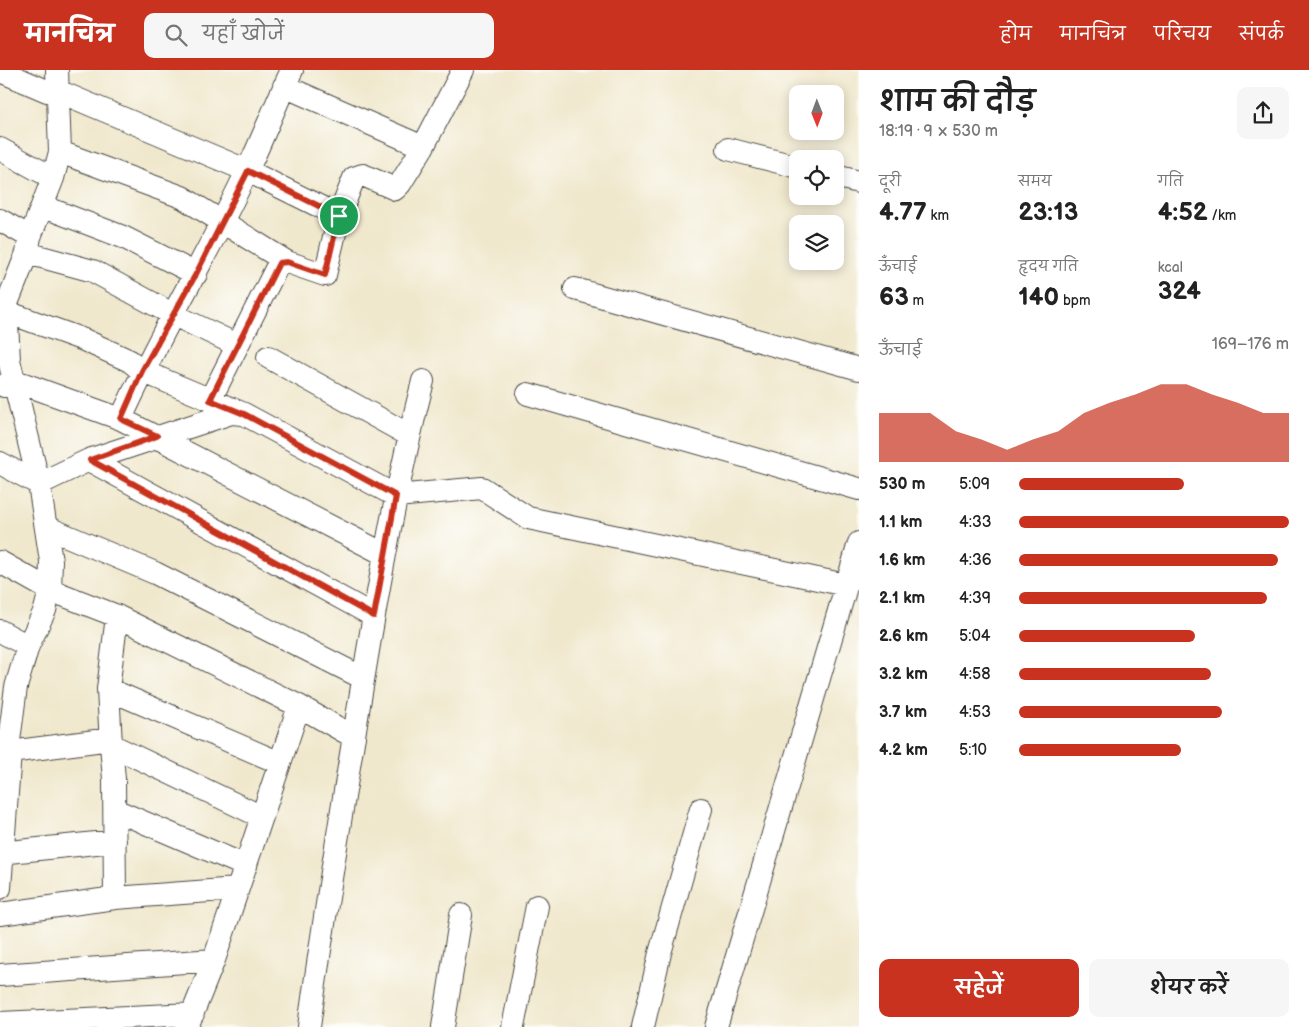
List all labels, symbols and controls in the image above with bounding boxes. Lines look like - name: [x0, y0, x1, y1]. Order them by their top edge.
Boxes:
- search box: [144, 13, 494, 58]
- text: मानचित्र: [25, 20, 114, 49]
- icon: search: [162, 21, 190, 49]
- text: यहाँ खोजें: [202, 23, 284, 46]
- text: होम: [1000, 24, 1032, 45]
- text: मानचित्र: [1060, 24, 1126, 45]
- text: परिचय: [1154, 24, 1211, 45]
- text: संपर्क: [1239, 24, 1284, 45]
- north arrow: [789, 85, 844, 140]
- map controls: [789, 85, 844, 270]
- text: शाम की दौड़: [879, 86, 1035, 119]
- button: share: [1237, 87, 1289, 139]
- text: 18:19 · 9 × 530 m: [879, 122, 998, 141]
- button: locate: [789, 150, 844, 205]
- text: दूरी: [879, 173, 901, 190]
- text: समय: [1018, 173, 1052, 190]
- text: गति: [1158, 173, 1183, 190]
- pin: [318, 195, 360, 237]
- text: 4.77: [879, 197, 927, 228]
- text: 23:13: [1018, 197, 1078, 228]
- text: 4:52: [1158, 197, 1208, 228]
- icon: arrive: [325, 202, 353, 230]
- text: km: [927, 207, 949, 224]
- text: /km: [1208, 207, 1236, 224]
- button: layers: [789, 215, 844, 270]
- text: ऊँचाई: [879, 258, 917, 275]
- text: हृदय गति: [1018, 258, 1078, 275]
- text: kcal: [1158, 259, 1183, 276]
- text: 324: [1158, 276, 1201, 307]
- text: 63: [879, 282, 909, 313]
- text: 140: [1018, 282, 1059, 313]
- text: m: [909, 292, 924, 309]
- text: bpm: [1059, 292, 1091, 309]
- text: 169–176 m: [1212, 335, 1289, 354]
- text: ऊँचाई: [879, 341, 922, 360]
- text: 530 m: [879, 475, 926, 494]
- text: 5:09: [959, 475, 990, 494]
- text: 1.1 km: [879, 513, 922, 532]
- text: 4:33: [959, 513, 992, 532]
- text: 1.6 km: [879, 551, 925, 570]
- text: 4:36: [959, 551, 992, 570]
- text: 2.1 km: [879, 589, 925, 608]
- text: 4:39: [959, 589, 991, 608]
- text: 2.6 km: [879, 627, 928, 646]
- text: 5:04: [959, 627, 991, 646]
- text: 3.2 km: [879, 665, 928, 684]
- text: 4:58: [959, 665, 991, 684]
- text: 3.7 km: [879, 703, 927, 722]
- text: 4:53: [959, 703, 991, 722]
- text: 4.2 km: [879, 741, 928, 760]
- text: 5:10: [959, 741, 987, 760]
- button: सहेजें: [879, 959, 1079, 1017]
- button: शेयर करें: [1089, 959, 1289, 1017]

